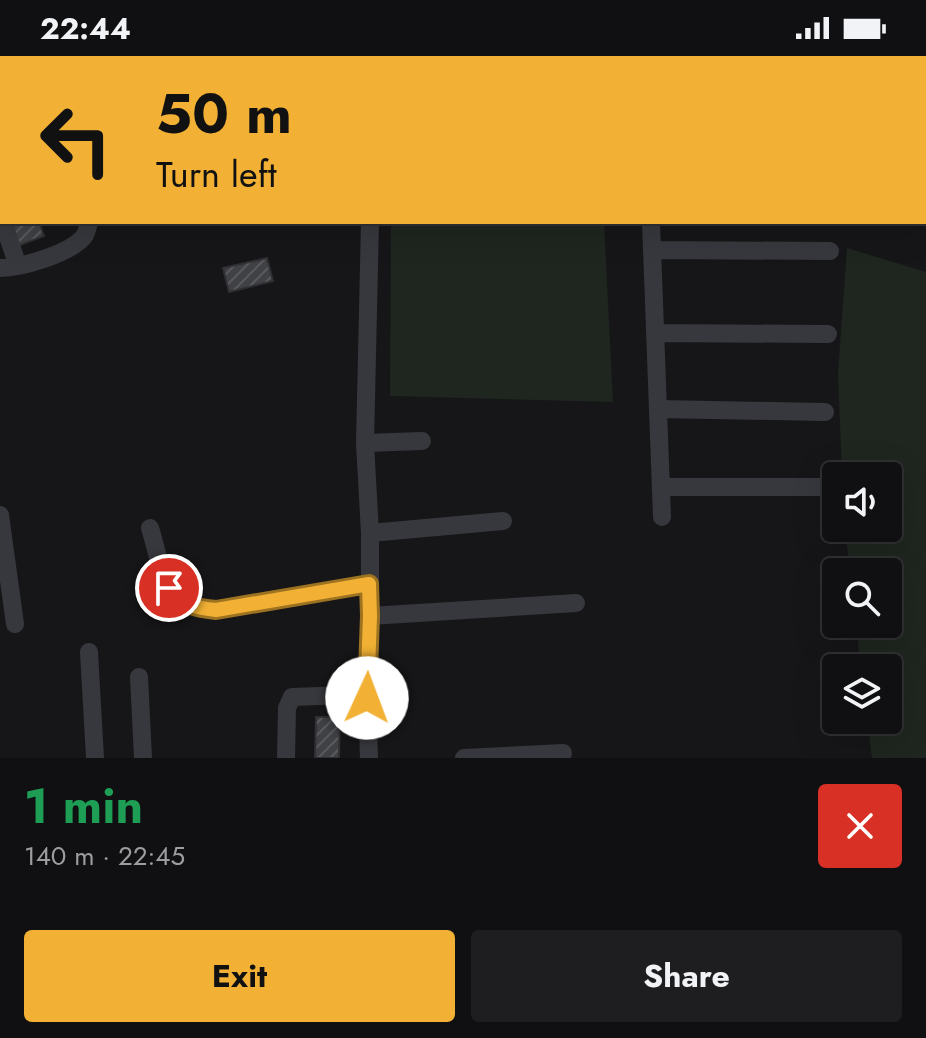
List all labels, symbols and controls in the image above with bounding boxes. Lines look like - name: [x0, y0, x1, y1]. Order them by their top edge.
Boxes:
- text: 22:44: [40, 7, 131, 50]
- text: 50 m: [156, 73, 292, 154]
- icon: left: [24, 88, 128, 192]
- text: Turn left: [156, 148, 277, 200]
- map controls: [822, 462, 902, 734]
- button: sound: [822, 462, 902, 542]
- pin: [135, 554, 203, 622]
- button: search: [822, 558, 902, 638]
- icon: arrive: [147, 566, 191, 610]
- button: layers: [822, 654, 902, 734]
- position arrow: [325, 656, 409, 740]
- text: 1 min: [24, 772, 143, 841]
- button: close: [818, 784, 902, 868]
- text: 140 m · 22:45: [24, 837, 185, 875]
- button: Exit: [24, 930, 455, 1022]
- button: Share: [471, 930, 902, 1022]

